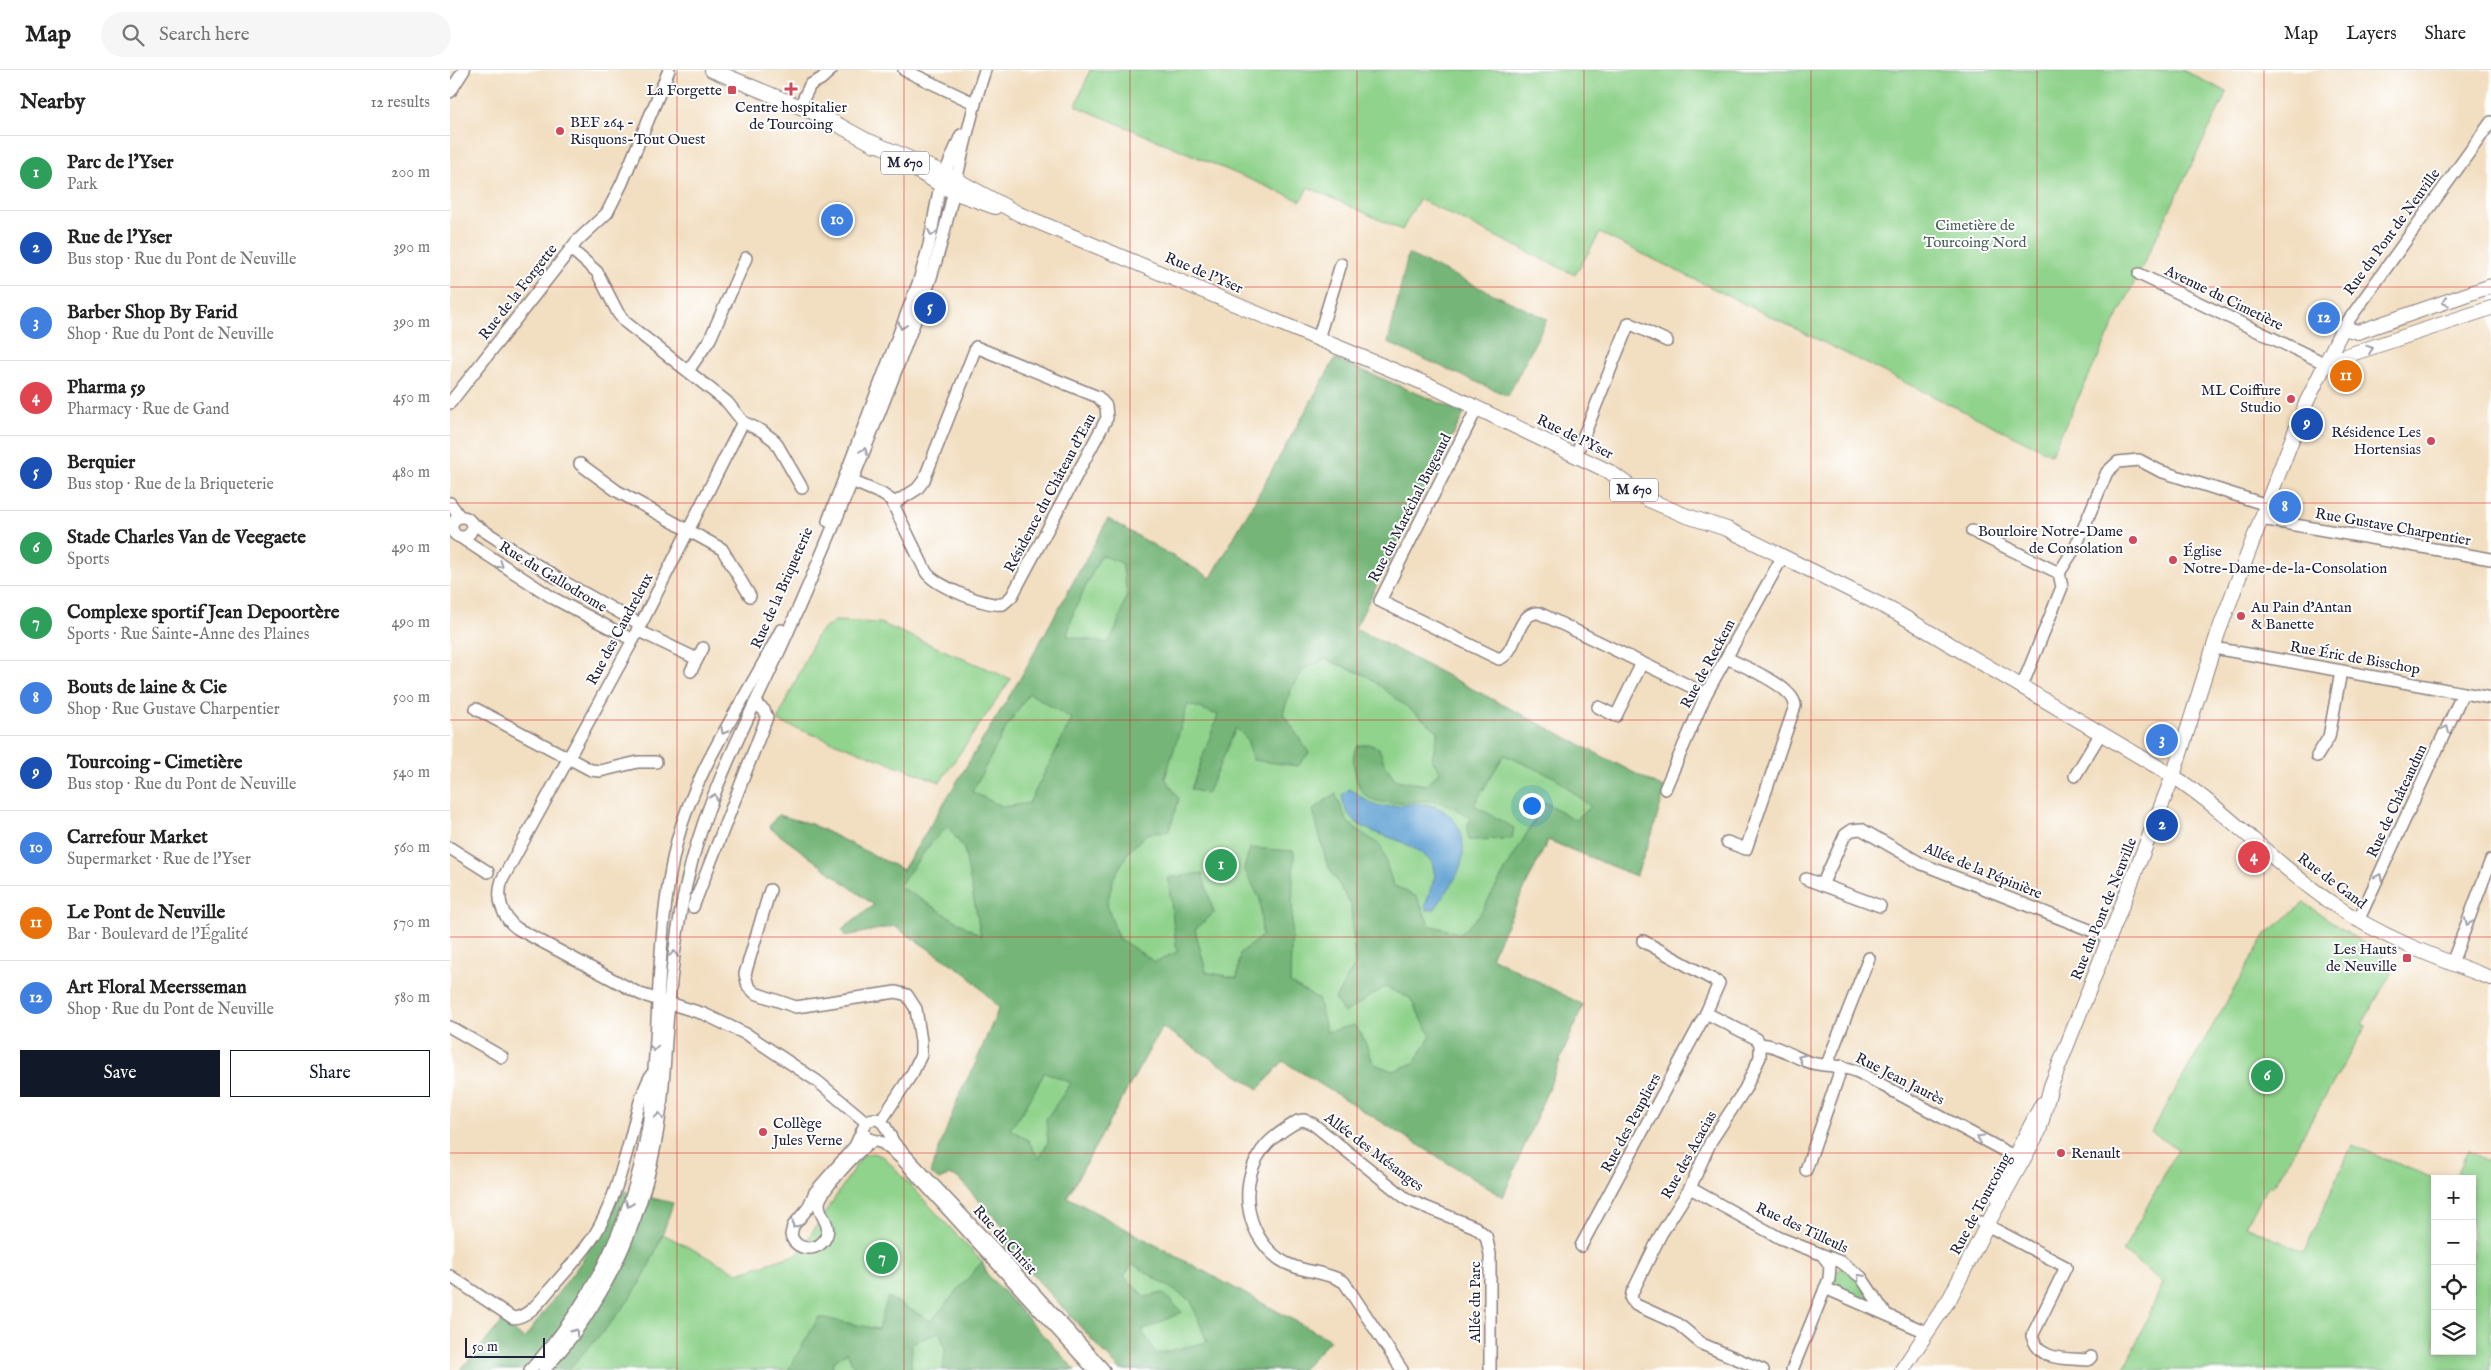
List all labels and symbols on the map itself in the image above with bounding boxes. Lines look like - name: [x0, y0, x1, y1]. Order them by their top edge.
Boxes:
- place label: La Forgette: [646, 81, 722, 100]
- marker: Centre hospitalier de Tourcoing: [784, 82, 798, 96]
- marker: La Forgette: [726, 84, 738, 96]
- place label: Centre hospitalier de Tourcoing: [735, 98, 847, 134]
- place label: BEF 264 - Risquons-Tout Ouest: [570, 113, 705, 149]
- marker: BEF 264 - Risquons-Tout Ouest: [554, 125, 566, 137]
- road number: M 670: [881, 152, 929, 175]
- street label: Rue du Pont de Neuville: [2340, 165, 2444, 299]
- pin: 10: [821, 201, 853, 239]
- park label: Cimetière de Tourcoing Nord: [1924, 216, 2027, 252]
- one-way arrow: [927, 228, 937, 237]
- street label: Rue de la Forgette: [475, 240, 561, 344]
- street label: Rue de l'Yser: [1162, 248, 1246, 298]
- street label: Avenue du Cimetière: [2161, 261, 2287, 335]
- pin: 5: [914, 289, 946, 327]
- one-way arrow: [2441, 296, 2450, 306]
- pin: 12: [2308, 299, 2340, 337]
- one-way arrow: [898, 322, 908, 330]
- one-way arrow: [2366, 345, 2374, 355]
- pin: 11: [2330, 357, 2362, 395]
- place label: ML Coiffure Studio: [2201, 381, 2281, 417]
- marker: ML Coiffure Studio: [2285, 393, 2297, 405]
- pin: 9: [2291, 405, 2323, 443]
- street label: Résidence du Château d'Eau: [1000, 410, 1100, 576]
- street label: Rue de l'Yser: [1534, 410, 1617, 464]
- place label: Résidence Les Hortensias: [2331, 423, 2421, 459]
- street label: Rue du Maréchal Bugeaud: [1364, 429, 1456, 586]
- marker: Résidence Les Hortensias: [2425, 435, 2437, 447]
- one-way arrow: [858, 447, 868, 456]
- road number: M 670: [1610, 478, 1658, 502]
- pin: 8: [2269, 488, 2301, 526]
- street label: Rue Gustave Charpentier: [2314, 504, 2473, 550]
- place label: Bourloire Notre-Dame de Consolation: [1978, 522, 2123, 558]
- street label: Rue de la Briqueterie: [747, 524, 817, 652]
- marker: Bourloire Notre-Dame de Consolation: [2127, 534, 2139, 546]
- street label: Rue du Gallodrome: [495, 537, 611, 617]
- place label: Église Notre-Dame-de-la-Consolation: [2183, 542, 2387, 578]
- marker: Église Notre-Dame-de-la-Consolation: [2167, 554, 2179, 566]
- one-way arrow: [495, 559, 504, 568]
- street label: Rue des Caudreleux: [582, 569, 658, 688]
- place label: Au Pain d'Antan & Banette: [2250, 598, 2352, 634]
- marker: Au Pain d'Antan & Banette: [2235, 610, 2247, 622]
- street label: Rue de Reckem: [1676, 616, 1740, 712]
- street label: Rue Éric de Bisschop: [2288, 637, 2422, 679]
- pin: 3: [2146, 721, 2178, 759]
- one-way arrow: [721, 725, 731, 734]
- one-way arrow: [2440, 725, 2450, 734]
- street label: Rue de Châteaudun: [2362, 741, 2432, 861]
- one-way arrow: [708, 793, 718, 802]
- your location: [1519, 793, 1545, 819]
- pin: 2: [2146, 806, 2178, 844]
- street label: Rue du Pont de Neuville: [2067, 835, 2141, 983]
- street label: Allée de la Pépinière: [1920, 838, 2045, 903]
- pin: 4: [2238, 838, 2270, 876]
- pin: 1: [1205, 846, 1237, 884]
- street label: Rue de Gand: [2294, 849, 2371, 914]
- one-way arrow: [2372, 873, 2383, 882]
- one-way arrow: [2463, 917, 2474, 926]
- place label: Les Hauts de Neuville: [2326, 940, 2397, 976]
- one-way arrow: [668, 949, 679, 957]
- marker: Les Hauts de Neuville: [2401, 952, 2413, 964]
- one-way arrow: [648, 1044, 659, 1052]
- street label: Rue Jean Jaurès: [1852, 1048, 1948, 1110]
- one-way arrow: [1798, 1055, 1807, 1065]
- pin: 6: [2251, 1057, 2283, 1095]
- street label: Rue des Peupliers: [1597, 1070, 1665, 1176]
- street label: Allée des Mésanges: [1320, 1108, 1427, 1196]
- street label: Rue des Acacias: [1657, 1108, 1721, 1202]
- one-way arrow: [654, 1112, 664, 1121]
- place label: Collège Jules Verne: [771, 1114, 842, 1150]
- marker: Collège Jules Verne: [757, 1126, 769, 1138]
- one-way arrow: [1976, 1134, 1985, 1144]
- place label: Renault: [2071, 1144, 2121, 1163]
- marker: Renault: [2055, 1147, 2067, 1159]
- street label: Rue de Tourcoing: [1946, 1149, 2016, 1258]
- street label: Rue des Tilleuls: [1753, 1198, 1851, 1258]
- one-way arrow: [625, 1199, 635, 1208]
- street label: Rue du Christ: [969, 1201, 1041, 1279]
- one-way arrow: [792, 1220, 802, 1229]
- pin: 7: [866, 1239, 898, 1277]
- street label: Allée du Parc: [1466, 1261, 1485, 1344]
- one-way arrow: [1857, 1274, 1866, 1283]
- one-way arrow: [569, 1328, 578, 1338]
- scale bar: [465, 1335, 545, 1358]

